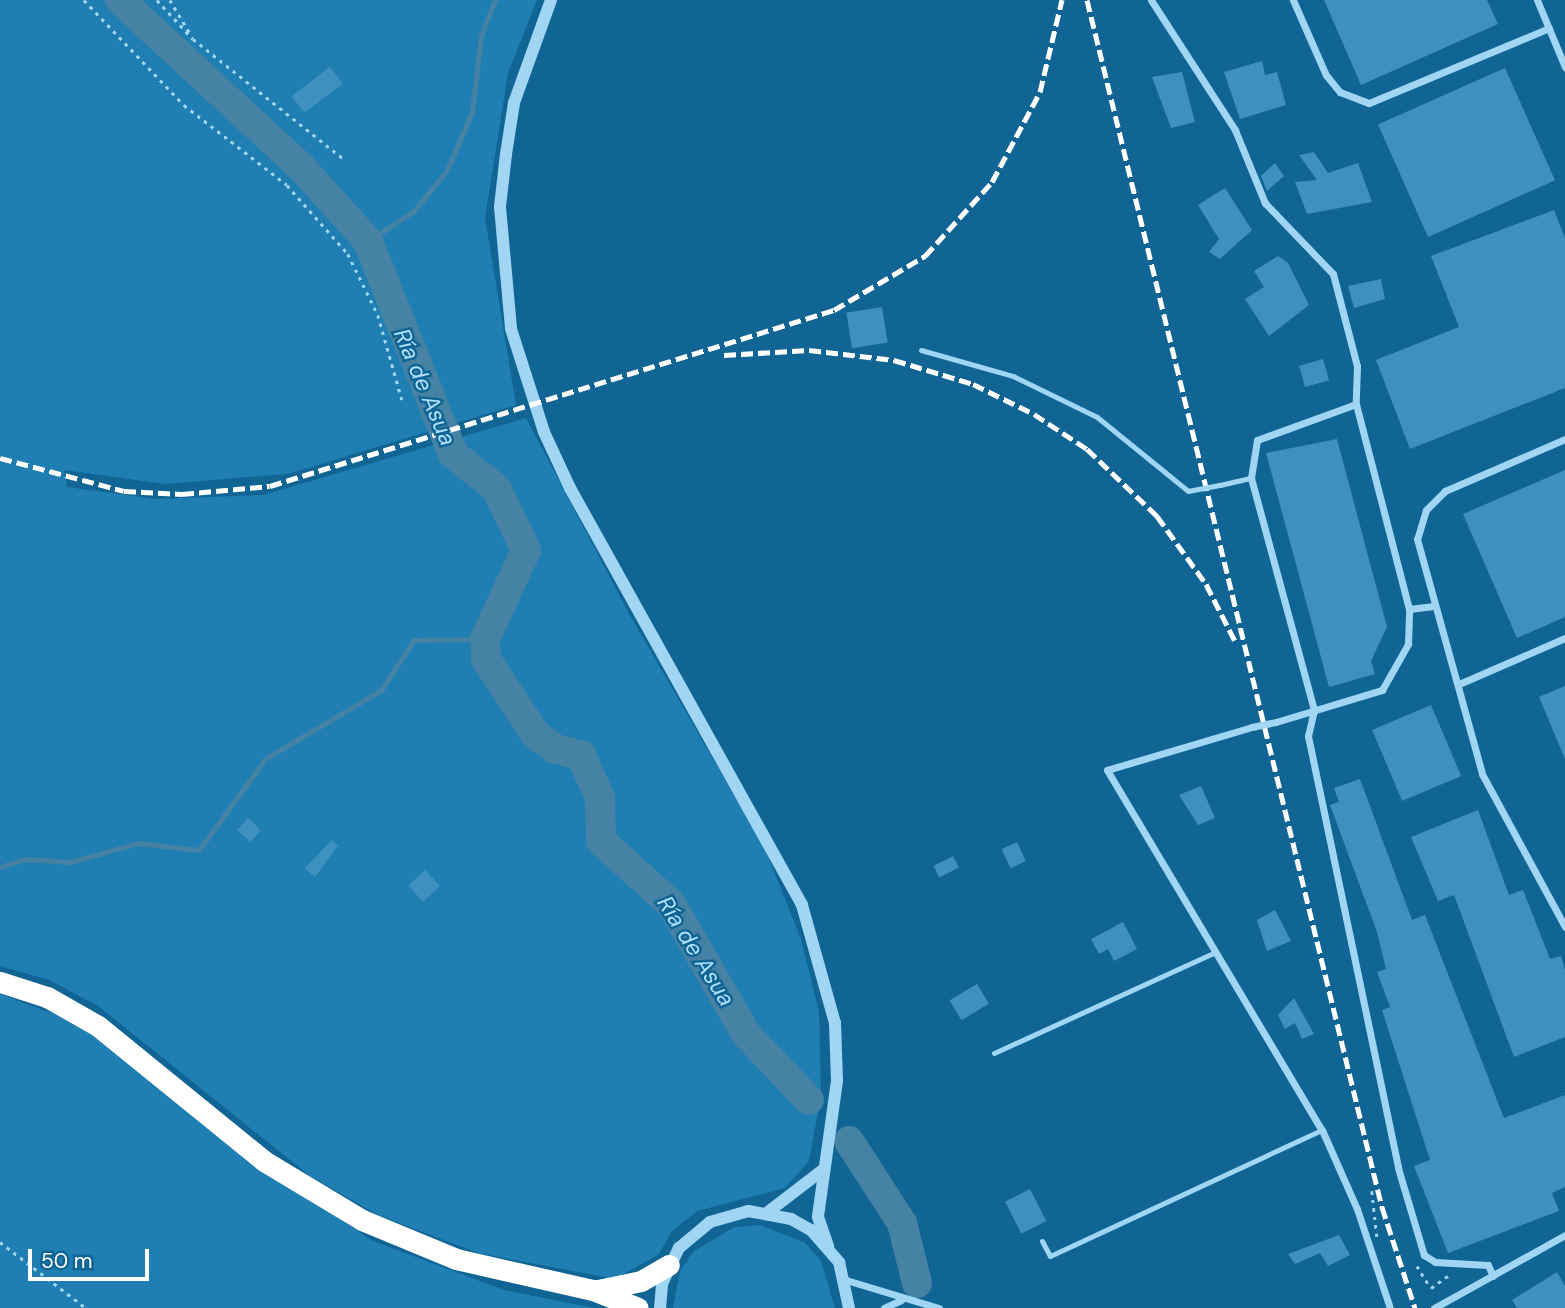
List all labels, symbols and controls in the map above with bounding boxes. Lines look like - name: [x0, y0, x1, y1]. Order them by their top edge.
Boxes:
- water label: Ría de Asua: [388, 324, 462, 450]
- water label: Ría de Asua: [651, 891, 741, 1011]
- scale bar: [32, 1234, 152, 1278]
- text: 50 m: [41, 1247, 92, 1275]

